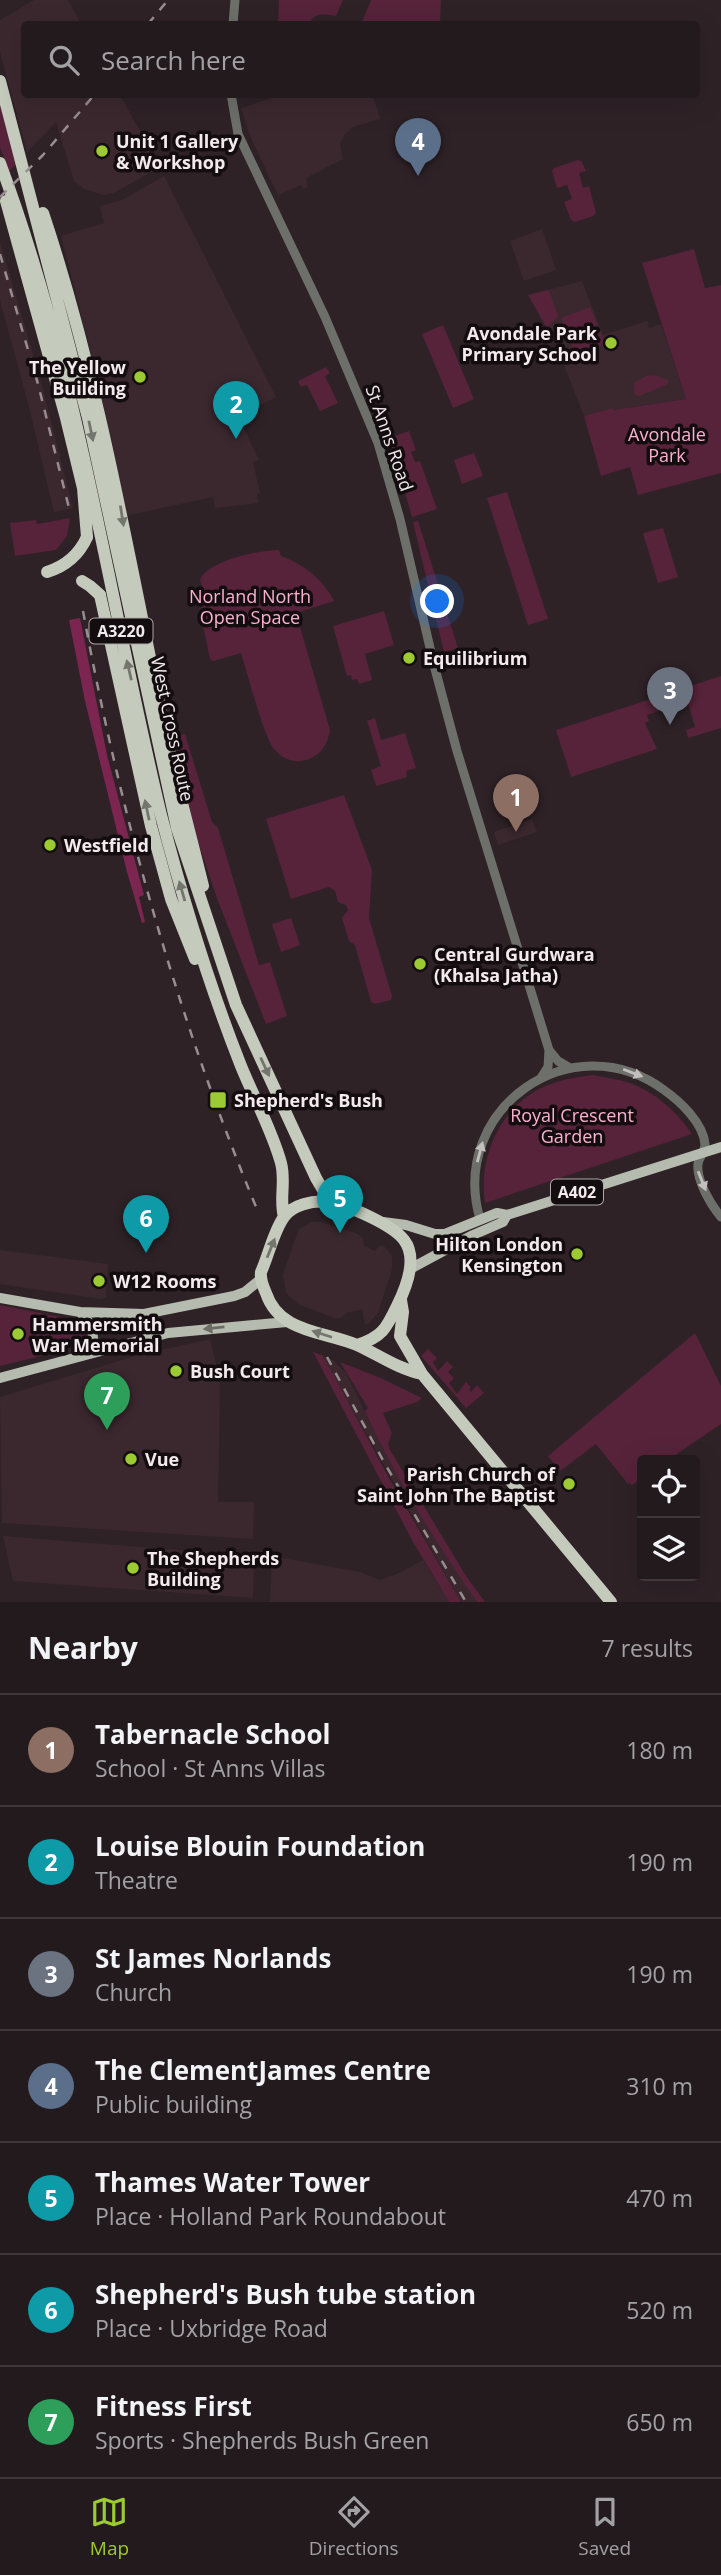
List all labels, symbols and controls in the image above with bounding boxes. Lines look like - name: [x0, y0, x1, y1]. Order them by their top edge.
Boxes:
- search box: [21, 21, 700, 98]
- icon: search: [45, 41, 83, 79]
- text: Search here: [101, 42, 246, 78]
- pin: 4: [395, 118, 441, 176]
- place label: Unit 1 Gallery & Workshop: [116, 129, 239, 174]
- marker: Unit 1 Gallery & Workshop: [94, 143, 110, 159]
- place label: Avondale Park Primary School: [462, 321, 598, 366]
- marker: Avondale Park Primary School: [603, 335, 619, 351]
- place label: The Yellow Building: [29, 355, 127, 400]
- marker: The Yellow Building: [132, 369, 148, 385]
- pin: 2: [213, 381, 259, 439]
- street label: St Anns Road: [361, 382, 419, 494]
- one-way arrow: [85, 420, 96, 442]
- park label: Avondale Park: [628, 422, 706, 467]
- one-way arrow: [117, 505, 128, 527]
- park label: Norland North Open Space: [189, 584, 311, 629]
- your location: [420, 584, 454, 618]
- road number: A3220: [90, 618, 152, 644]
- place label: Equilibrium: [423, 646, 527, 670]
- marker: Equilibrium: [401, 650, 417, 666]
- street label: West Cross Route: [146, 654, 200, 804]
- one-way arrow: [124, 659, 135, 681]
- pin: 3: [647, 667, 693, 725]
- pin: 1: [493, 774, 539, 832]
- one-way arrow: [141, 799, 152, 821]
- place label: Westfield: [64, 833, 149, 857]
- marker: Westfield: [42, 837, 58, 853]
- one-way arrow: [177, 881, 187, 902]
- place label: Central Gurdwara (Khalsa Jatha): [434, 942, 595, 987]
- marker: Central Gurdwara (Khalsa Jatha): [412, 956, 428, 972]
- one-way arrow: [259, 1057, 271, 1077]
- one-way arrow: [622, 1068, 643, 1079]
- place label: Shepherd's Bush: [234, 1088, 383, 1112]
- marker: Shepherd's Bush: [208, 1090, 228, 1110]
- park label: Royal Crescent Garden: [510, 1103, 634, 1148]
- one-way arrow: [475, 1141, 486, 1163]
- one-way arrow: [697, 1171, 708, 1192]
- pin: 5: [317, 1175, 363, 1233]
- road number: A402: [551, 1180, 603, 1204]
- pin: 6: [123, 1195, 169, 1253]
- place label: Hilton London Kensington: [435, 1232, 563, 1277]
- one-way arrow: [266, 1237, 277, 1258]
- marker: Hilton London Kensington: [569, 1246, 585, 1262]
- place label: W12 Rooms: [113, 1269, 217, 1293]
- marker: W12 Rooms: [91, 1273, 107, 1289]
- place label: Hammersmith War Memorial: [32, 1312, 163, 1357]
- one-way arrow: [202, 1323, 224, 1334]
- marker: Hammersmith War Memorial: [10, 1326, 26, 1342]
- one-way arrow: [311, 1328, 332, 1339]
- place label: Bush Court: [190, 1359, 290, 1383]
- marker: Bush Court: [168, 1363, 184, 1379]
- pin: 7: [84, 1372, 130, 1430]
- place label: Vue: [145, 1447, 179, 1471]
- marker: Vue: [123, 1451, 139, 1467]
- map controls: [637, 1455, 700, 1581]
- button: locate: [637, 1455, 700, 1518]
- place label: Parish Church of Saint John The Baptist: [357, 1462, 556, 1507]
- marker: Parish Church of Saint John The Baptist: [561, 1476, 577, 1492]
- button: layers: [637, 1518, 700, 1581]
- place label: The Shepherds Building: [147, 1546, 279, 1591]
- marker: The Shepherds Building: [125, 1560, 141, 1576]
- text: Nearby: [28, 1627, 138, 1668]
- text: 7 results: [602, 1632, 693, 1664]
- text: Tabernacle School: [95, 1716, 331, 1752]
- text: 1: [44, 1734, 58, 1766]
- text: 180 m: [626, 1734, 693, 1766]
- text: School · St Anns Villas: [95, 1752, 326, 1784]
- text: Louise Blouin Foundation: [95, 1828, 425, 1864]
- text: 2: [44, 1846, 58, 1878]
- text: 190 m: [626, 1846, 693, 1878]
- text: Theatre: [95, 1864, 178, 1896]
- text: St James Norlands: [95, 1940, 331, 1976]
- text: 3: [44, 1958, 58, 1990]
- text: 190 m: [626, 1958, 693, 1990]
- text: Church: [95, 1976, 172, 2008]
- text: The ClementJames Centre: [95, 2052, 431, 2088]
- text: 4: [44, 2070, 58, 2102]
- text: 310 m: [626, 2070, 693, 2102]
- text: Public building: [95, 2088, 252, 2120]
- text: Thames Water Tower: [95, 2164, 370, 2200]
- text: 5: [44, 2182, 58, 2214]
- text: 470 m: [626, 2182, 693, 2214]
- text: Place · Holland Park Roundabout: [95, 2200, 446, 2232]
- text: Shepherd's Bush tube station: [95, 2276, 476, 2312]
- text: 6: [44, 2294, 58, 2326]
- text: 520 m: [626, 2294, 693, 2326]
- text: Place · Uxbridge Road: [95, 2312, 328, 2344]
- text: Fitness First: [95, 2388, 252, 2424]
- text: 7: [44, 2406, 58, 2438]
- text: 650 m: [626, 2406, 693, 2438]
- text: Sports · Shepherds Bush Green: [95, 2424, 429, 2456]
- tab: Map: [90, 2493, 129, 2561]
- tab: Directions: [309, 2493, 399, 2561]
- tab: Saved: [578, 2493, 631, 2561]

